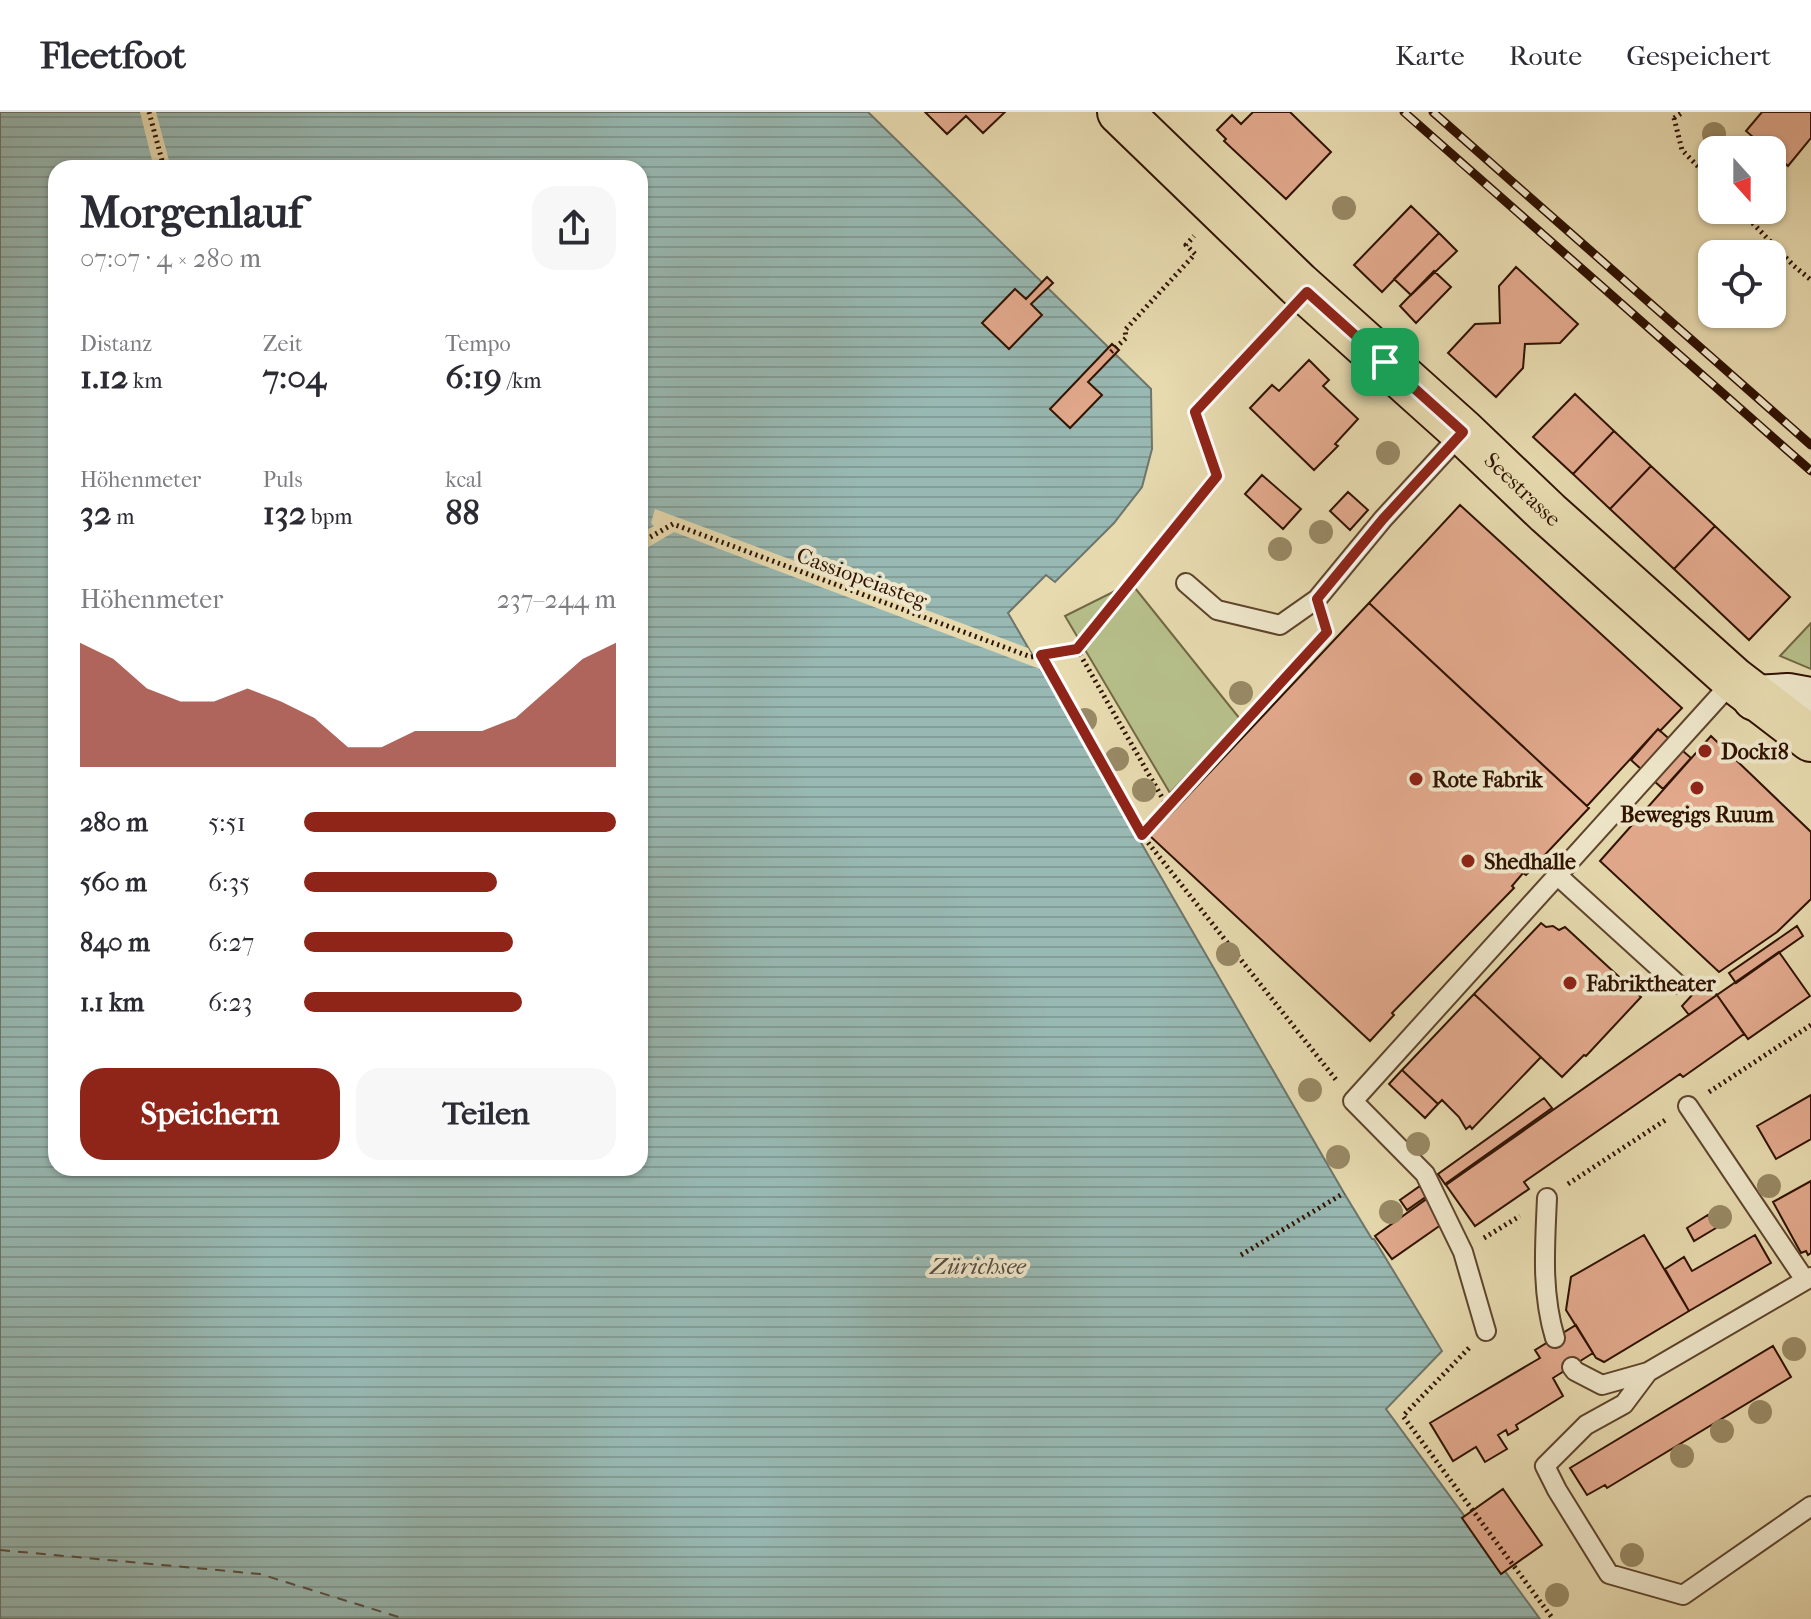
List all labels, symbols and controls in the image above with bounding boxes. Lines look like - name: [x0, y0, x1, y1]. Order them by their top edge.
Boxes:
- text: Fleetfoot: [40, 33, 186, 78]
- text: Karte: [1395, 39, 1465, 72]
- text: Route: [1509, 39, 1582, 72]
- text: Gespeichert: [1626, 39, 1771, 72]
- north arrow: [1698, 136, 1786, 224]
- map controls: [1698, 136, 1786, 328]
- button: share: [532, 186, 616, 270]
- text: Morgenlauf: [80, 187, 303, 238]
- button: locate: [1698, 240, 1786, 328]
- text: 07:07 · 4 × 280 m: [80, 243, 261, 274]
- pin: [1351, 328, 1419, 396]
- text: Distanz: [80, 331, 152, 357]
- text: Zeit: [263, 331, 303, 357]
- text: Tempo: [445, 331, 511, 357]
- icon: arrive: [1363, 340, 1407, 384]
- text: 1.12: [80, 357, 128, 397]
- text: 7:04: [263, 357, 326, 397]
- text: 6:19: [445, 357, 502, 397]
- text: km: [128, 368, 163, 394]
- text: /km: [502, 368, 542, 394]
- street label: Seestrasse: [1479, 447, 1566, 532]
- text: Höhenmeter: [80, 467, 201, 493]
- text: Puls: [263, 467, 303, 493]
- text: kcal: [445, 467, 482, 493]
- text: 32: [80, 493, 111, 533]
- text: 132: [263, 493, 306, 533]
- text: 88: [445, 493, 480, 533]
- text: m: [111, 504, 134, 530]
- text: bpm: [306, 504, 353, 530]
- street label: Cassiopeiasteg: [793, 542, 931, 614]
- text: Höhenmeter: [80, 584, 223, 615]
- text: 237–244 m: [497, 584, 616, 615]
- place label: Dock18: [1721, 739, 1789, 765]
- marker: Dock18: [1696, 742, 1714, 760]
- place label: Rote Fabrik: [1432, 767, 1543, 793]
- marker: Rote Fabrik: [1407, 770, 1425, 788]
- marker: Bewegigs Ruum: [1688, 779, 1706, 797]
- place label: Bewegigs Ruum: [1620, 802, 1774, 828]
- text: 280 m: [80, 807, 148, 838]
- text: 5:51: [208, 807, 246, 838]
- place label: Shedhalle: [1484, 849, 1576, 875]
- marker: Shedhalle: [1459, 852, 1477, 870]
- text: 560 m: [80, 867, 147, 898]
- text: 6:35: [208, 867, 250, 898]
- text: 840 m: [80, 927, 150, 958]
- text: 6:27: [208, 927, 254, 958]
- place label: Fabriktheater: [1585, 971, 1716, 997]
- marker: Fabriktheater: [1561, 974, 1579, 992]
- text: 1.1 km: [80, 987, 144, 1018]
- text: 6:23: [208, 987, 252, 1018]
- button: Speichern: [80, 1068, 340, 1160]
- button: Teilen: [356, 1068, 616, 1160]
- water label: Zürichsee: [928, 1252, 1027, 1280]

